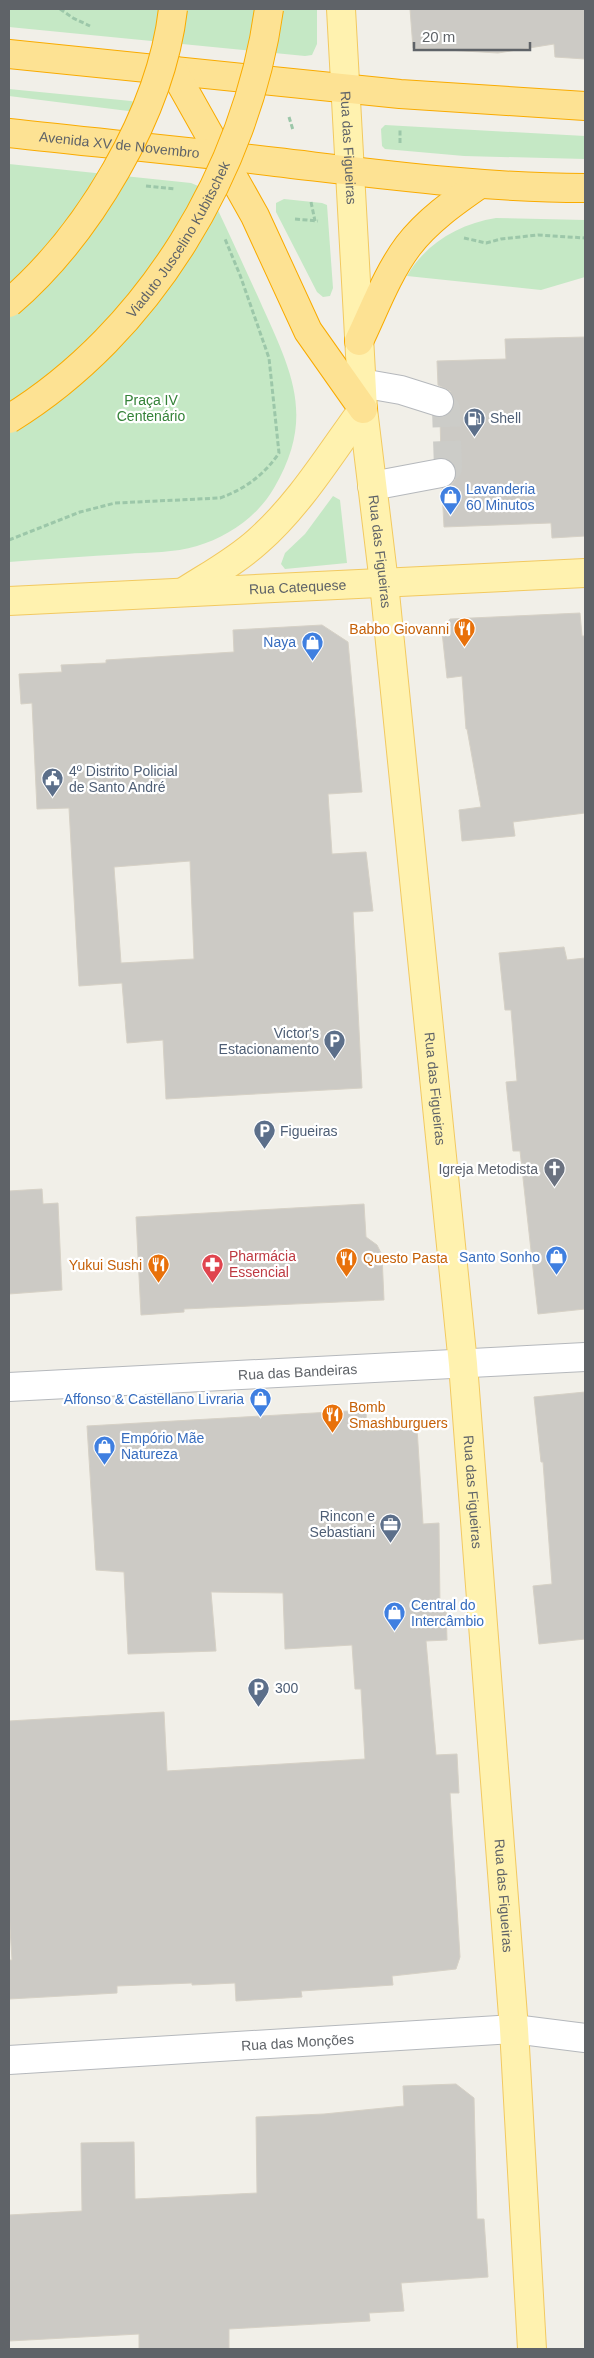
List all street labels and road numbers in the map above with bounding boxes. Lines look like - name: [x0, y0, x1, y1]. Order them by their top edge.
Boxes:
- street label: Rua das Figueiras: [338, 91, 360, 205]
- street label: Avenida XV de Novembro: [38, 128, 201, 161]
- street label: Viaduto Juscelino Kubitschek: [123, 158, 233, 321]
- street label: Rua das Figueiras: [365, 494, 394, 609]
- street label: Rua Catequese: [249, 577, 347, 597]
- street label: Rua das Figueiras: [421, 1031, 449, 1146]
- street label: Rua das Bandeiras: [238, 1361, 358, 1383]
- street label: Rua das Figueiras: [460, 1434, 485, 1549]
- street label: Rua das Figueiras: [491, 1838, 516, 1953]
- street label: Rua das Monções: [241, 2031, 354, 2054]

